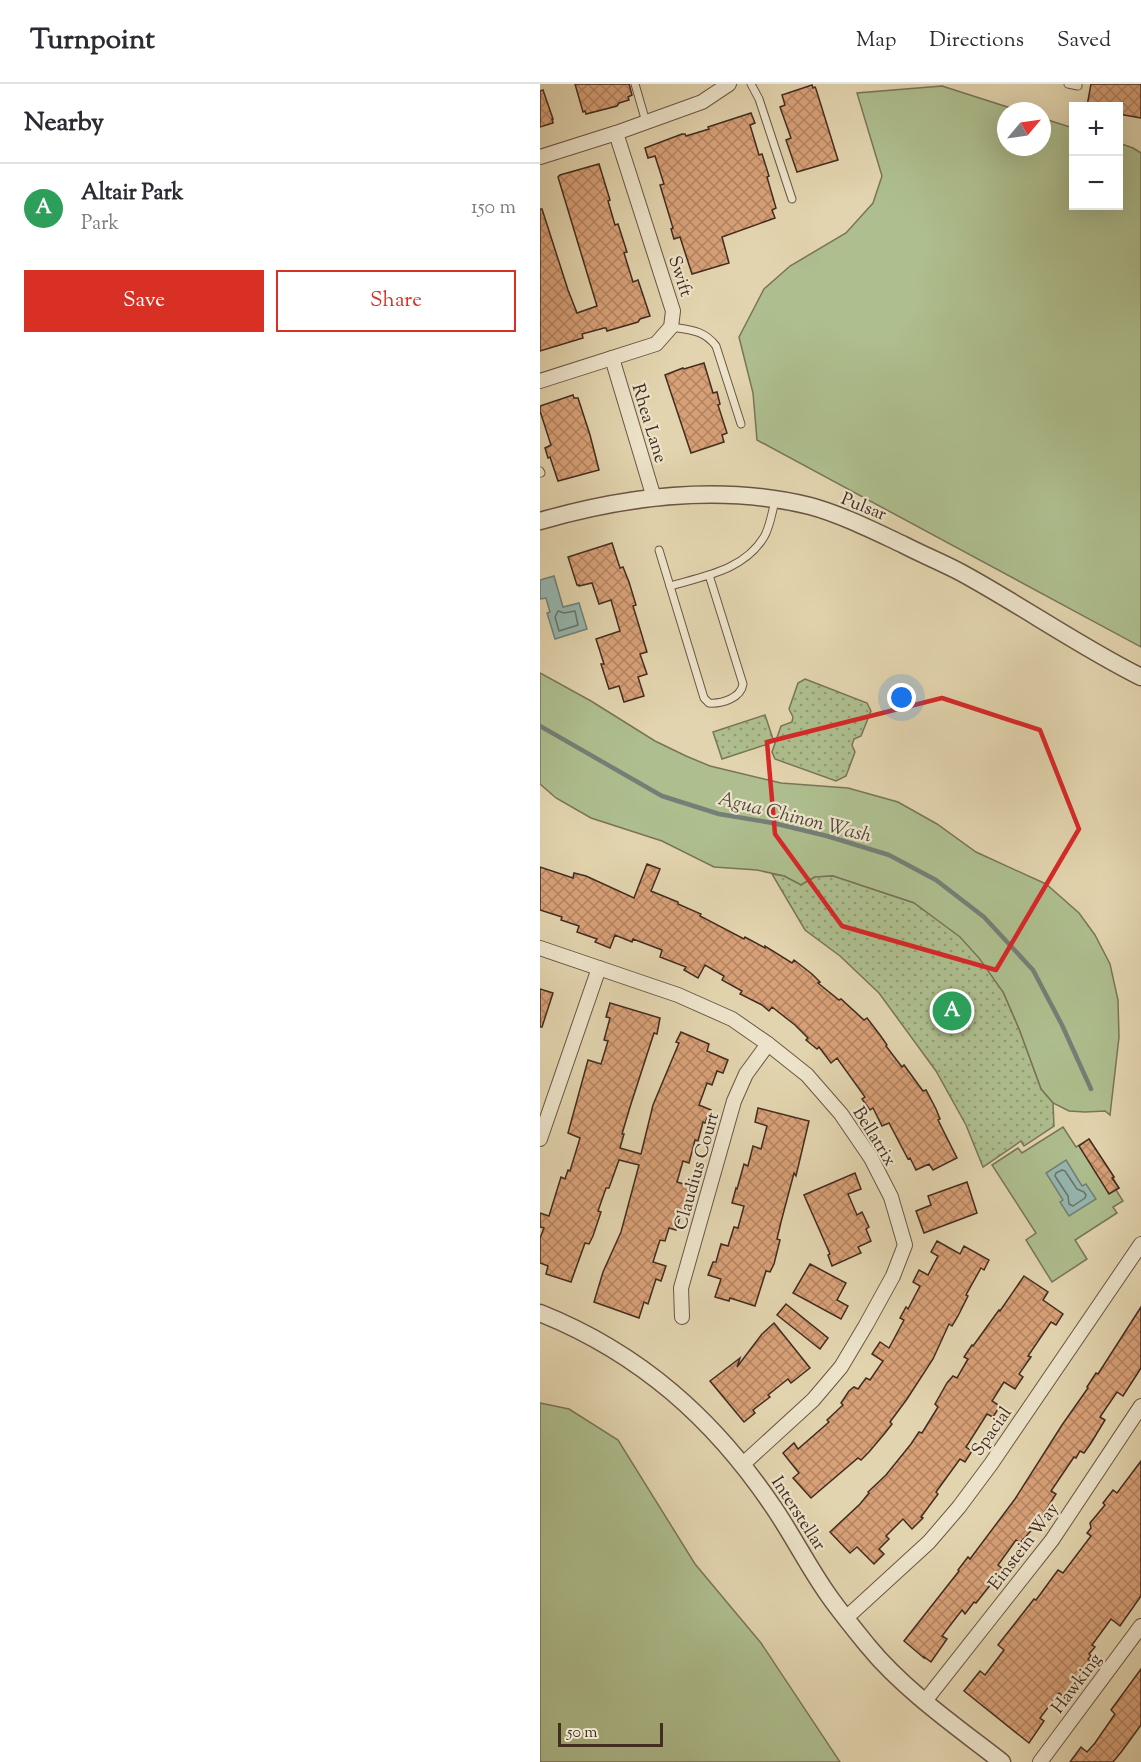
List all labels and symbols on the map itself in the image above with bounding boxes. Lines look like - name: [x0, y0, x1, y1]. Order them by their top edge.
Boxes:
- north arrow: [997, 102, 1051, 156]
- street label: Swift: [660, 253, 698, 300]
- street label: Rhea Lane: [624, 381, 672, 467]
- street label: Pulsar: [837, 487, 890, 529]
- your location: [887, 683, 916, 712]
- water label: Agua Chinon Wash: [715, 785, 874, 852]
- pin: A: [932, 988, 972, 1034]
- street label: Bellatrix: [845, 1102, 902, 1172]
- street label: Claudius Court: [669, 1110, 727, 1234]
- street label: Spacial: [966, 1402, 1019, 1462]
- street label: Interstellar: [764, 1472, 831, 1557]
- street label: Einstein Way: [983, 1498, 1066, 1596]
- street label: Hawking: [1046, 1648, 1109, 1720]
- scale bar: [558, 1720, 663, 1748]

